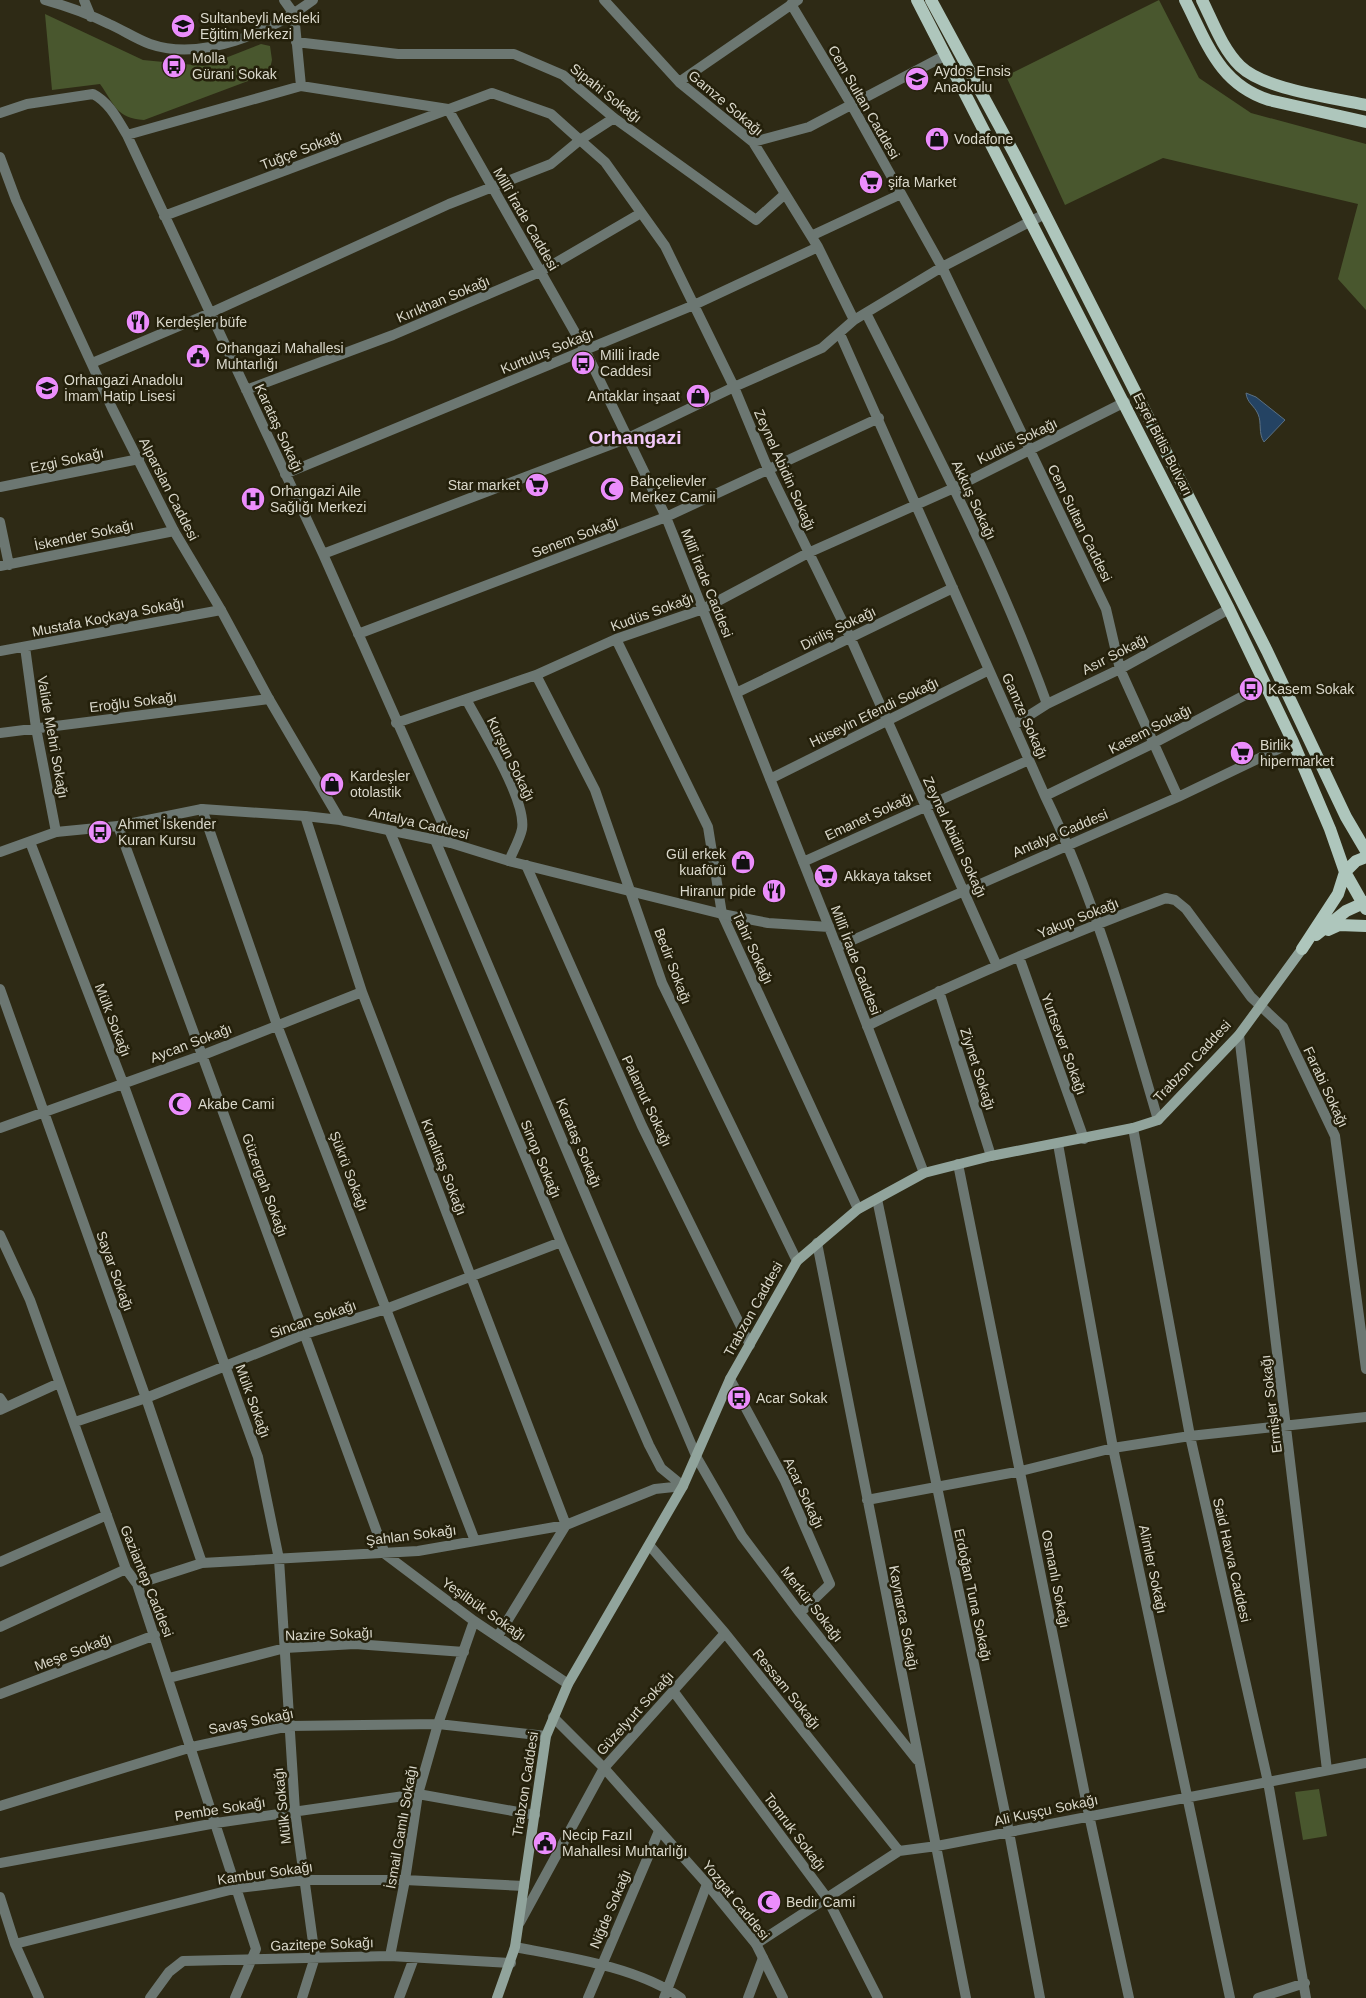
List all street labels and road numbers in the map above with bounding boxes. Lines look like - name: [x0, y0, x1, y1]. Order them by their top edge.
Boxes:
- street label: Cem Sultan Caddesi: [825, 42, 903, 162]
- street label: Sipahi Sokağı: [567, 60, 645, 126]
- street label: Gamze Sokağı: [685, 67, 767, 139]
- street label: Tuğçe Sokağı: [258, 127, 344, 173]
- street label: Millî İrade Caddesi: [490, 164, 563, 273]
- street label: Kırıkhan Sokağı: [394, 272, 492, 326]
- street label: Kurtuluş Sokağı: [498, 325, 596, 377]
- street label: Karataş Sokağı: [252, 381, 306, 475]
- street label: Eşref Bitlis Bulvarı: [1130, 390, 1196, 498]
- street label: Zeynel Abidin Sokağı: [751, 407, 819, 533]
- street label: Kudüs Sokağı: [974, 415, 1060, 467]
- street label: Alparslan Caddesi: [136, 435, 202, 543]
- street label: Ezgi Sokağı: [29, 444, 105, 476]
- street label: Akkuş Sokağı: [949, 458, 999, 542]
- street label: Cem Sultan Caddesi: [1045, 462, 1115, 584]
- street label: Senem Sokağı: [529, 513, 621, 561]
- street label: İskender Sokağı: [33, 516, 135, 553]
- street label: Millî İrade Caddesi: [678, 526, 737, 640]
- street label: Kudüs Sokağı: [608, 590, 696, 634]
- street label: Mustafa Koçkaya Sokağı: [30, 594, 186, 640]
- street label: Diriliş Sokağı: [798, 603, 878, 653]
- street label: Asır Sokağı: [1079, 630, 1151, 678]
- street label: Gamze Sokağı: [999, 670, 1051, 762]
- street label: Valide Mehri Sokağı: [34, 674, 72, 800]
- street label: Hüseyin Efendi Sokağı: [807, 674, 941, 750]
- street label: Eroğlu Sokağı: [88, 689, 178, 715]
- street label: Kasem Sokağı: [1106, 701, 1194, 757]
- street label: Kurşun Sokağı: [484, 714, 538, 804]
- street label: Zeynel Abidin Sokağı: [920, 774, 990, 900]
- street label: Emanet Sokağı: [822, 789, 916, 843]
- street label: Antalya Caddesi: [368, 804, 470, 842]
- street label: Antalya Caddesi: [1010, 806, 1110, 860]
- street label: Yakup Sokağı: [1035, 894, 1121, 942]
- street label: Millî İrade Caddesi: [828, 903, 885, 1017]
- street label: Tahir Sokağı: [729, 909, 777, 987]
- street label: Bedir Sokağı: [651, 926, 695, 1006]
- street label: Mülk Sokağı: [92, 981, 134, 1059]
- street label: Yurtsever Sokağı: [1038, 991, 1090, 1097]
- street label: Trabzon Caddesi: [1150, 1017, 1234, 1105]
- street label: Aycan Sokağı: [148, 1020, 234, 1066]
- street label: Ziynet Sokağı: [957, 1026, 999, 1112]
- street label: Farabi Sokağı: [1300, 1044, 1352, 1130]
- street label: Palamut Sokağı: [619, 1053, 675, 1149]
- street label: Karataş Sokağı: [553, 1096, 605, 1190]
- street label: Kınalıtaş Sokağı: [418, 1117, 470, 1217]
- street label: Sinop Sokağı: [517, 1118, 565, 1200]
- street label: Şükrü Sokağı: [326, 1129, 372, 1213]
- street label: Güzergah Sokağı: [239, 1131, 291, 1239]
- street label: Sayar Sokağı: [93, 1229, 137, 1313]
- street label: Trabzon Caddesi: [720, 1259, 786, 1359]
- street label: Sincan Sokağı: [268, 1297, 358, 1341]
- street label: Ermişler Sokağı: [1257, 1354, 1285, 1454]
- street label: Mülk Sokağı: [232, 1362, 274, 1440]
- street label: Acar Sokağı: [781, 1455, 827, 1531]
- street label: Said Havva Caddesi: [1210, 1496, 1254, 1624]
- street label: Şahlan Sokağı: [365, 1522, 457, 1548]
- street label: Gaziantep Caddesi: [117, 1523, 177, 1639]
- street label: Alimler Sokağı: [1136, 1523, 1170, 1615]
- street label: Erdoğan Tuna Sokağı: [951, 1527, 995, 1663]
- street label: Osmanlı Sokağı: [1039, 1529, 1073, 1629]
- street label: Merkür Sokağı: [778, 1563, 846, 1645]
- street label: Kaynarca Sokağı: [886, 1564, 922, 1672]
- street label: Yeşilbük Sokağı: [439, 1574, 529, 1644]
- street label: Nazire Sokağı: [285, 1624, 373, 1644]
- street label: Meşe Sokağı: [32, 1630, 114, 1674]
- street label: Ressam Sokağı: [750, 1646, 824, 1732]
- street label: Güzelyurt Sokağı: [593, 1668, 677, 1758]
- street label: Savaş Sokağı: [207, 1705, 295, 1737]
- street label: Trabzon Caddesi: [509, 1730, 541, 1838]
- street label: İsmail Gamlı Sokağı: [381, 1764, 420, 1890]
- street label: Mülk Sokağı: [270, 1767, 294, 1845]
- street label: Tomruk Sokağı: [761, 1790, 829, 1874]
- street label: Ali Kuşçu Sokağı: [993, 1791, 1099, 1829]
- street label: Pembe Sokağı: [173, 1794, 267, 1824]
- street label: Yozgat Caddesi: [699, 1857, 773, 1943]
- street label: Kambur Sokağı: [216, 1858, 314, 1888]
- street label: Niğde Sokağı: [586, 1867, 634, 1951]
- street label: Gazitepe Sokağı: [270, 1934, 374, 1954]

